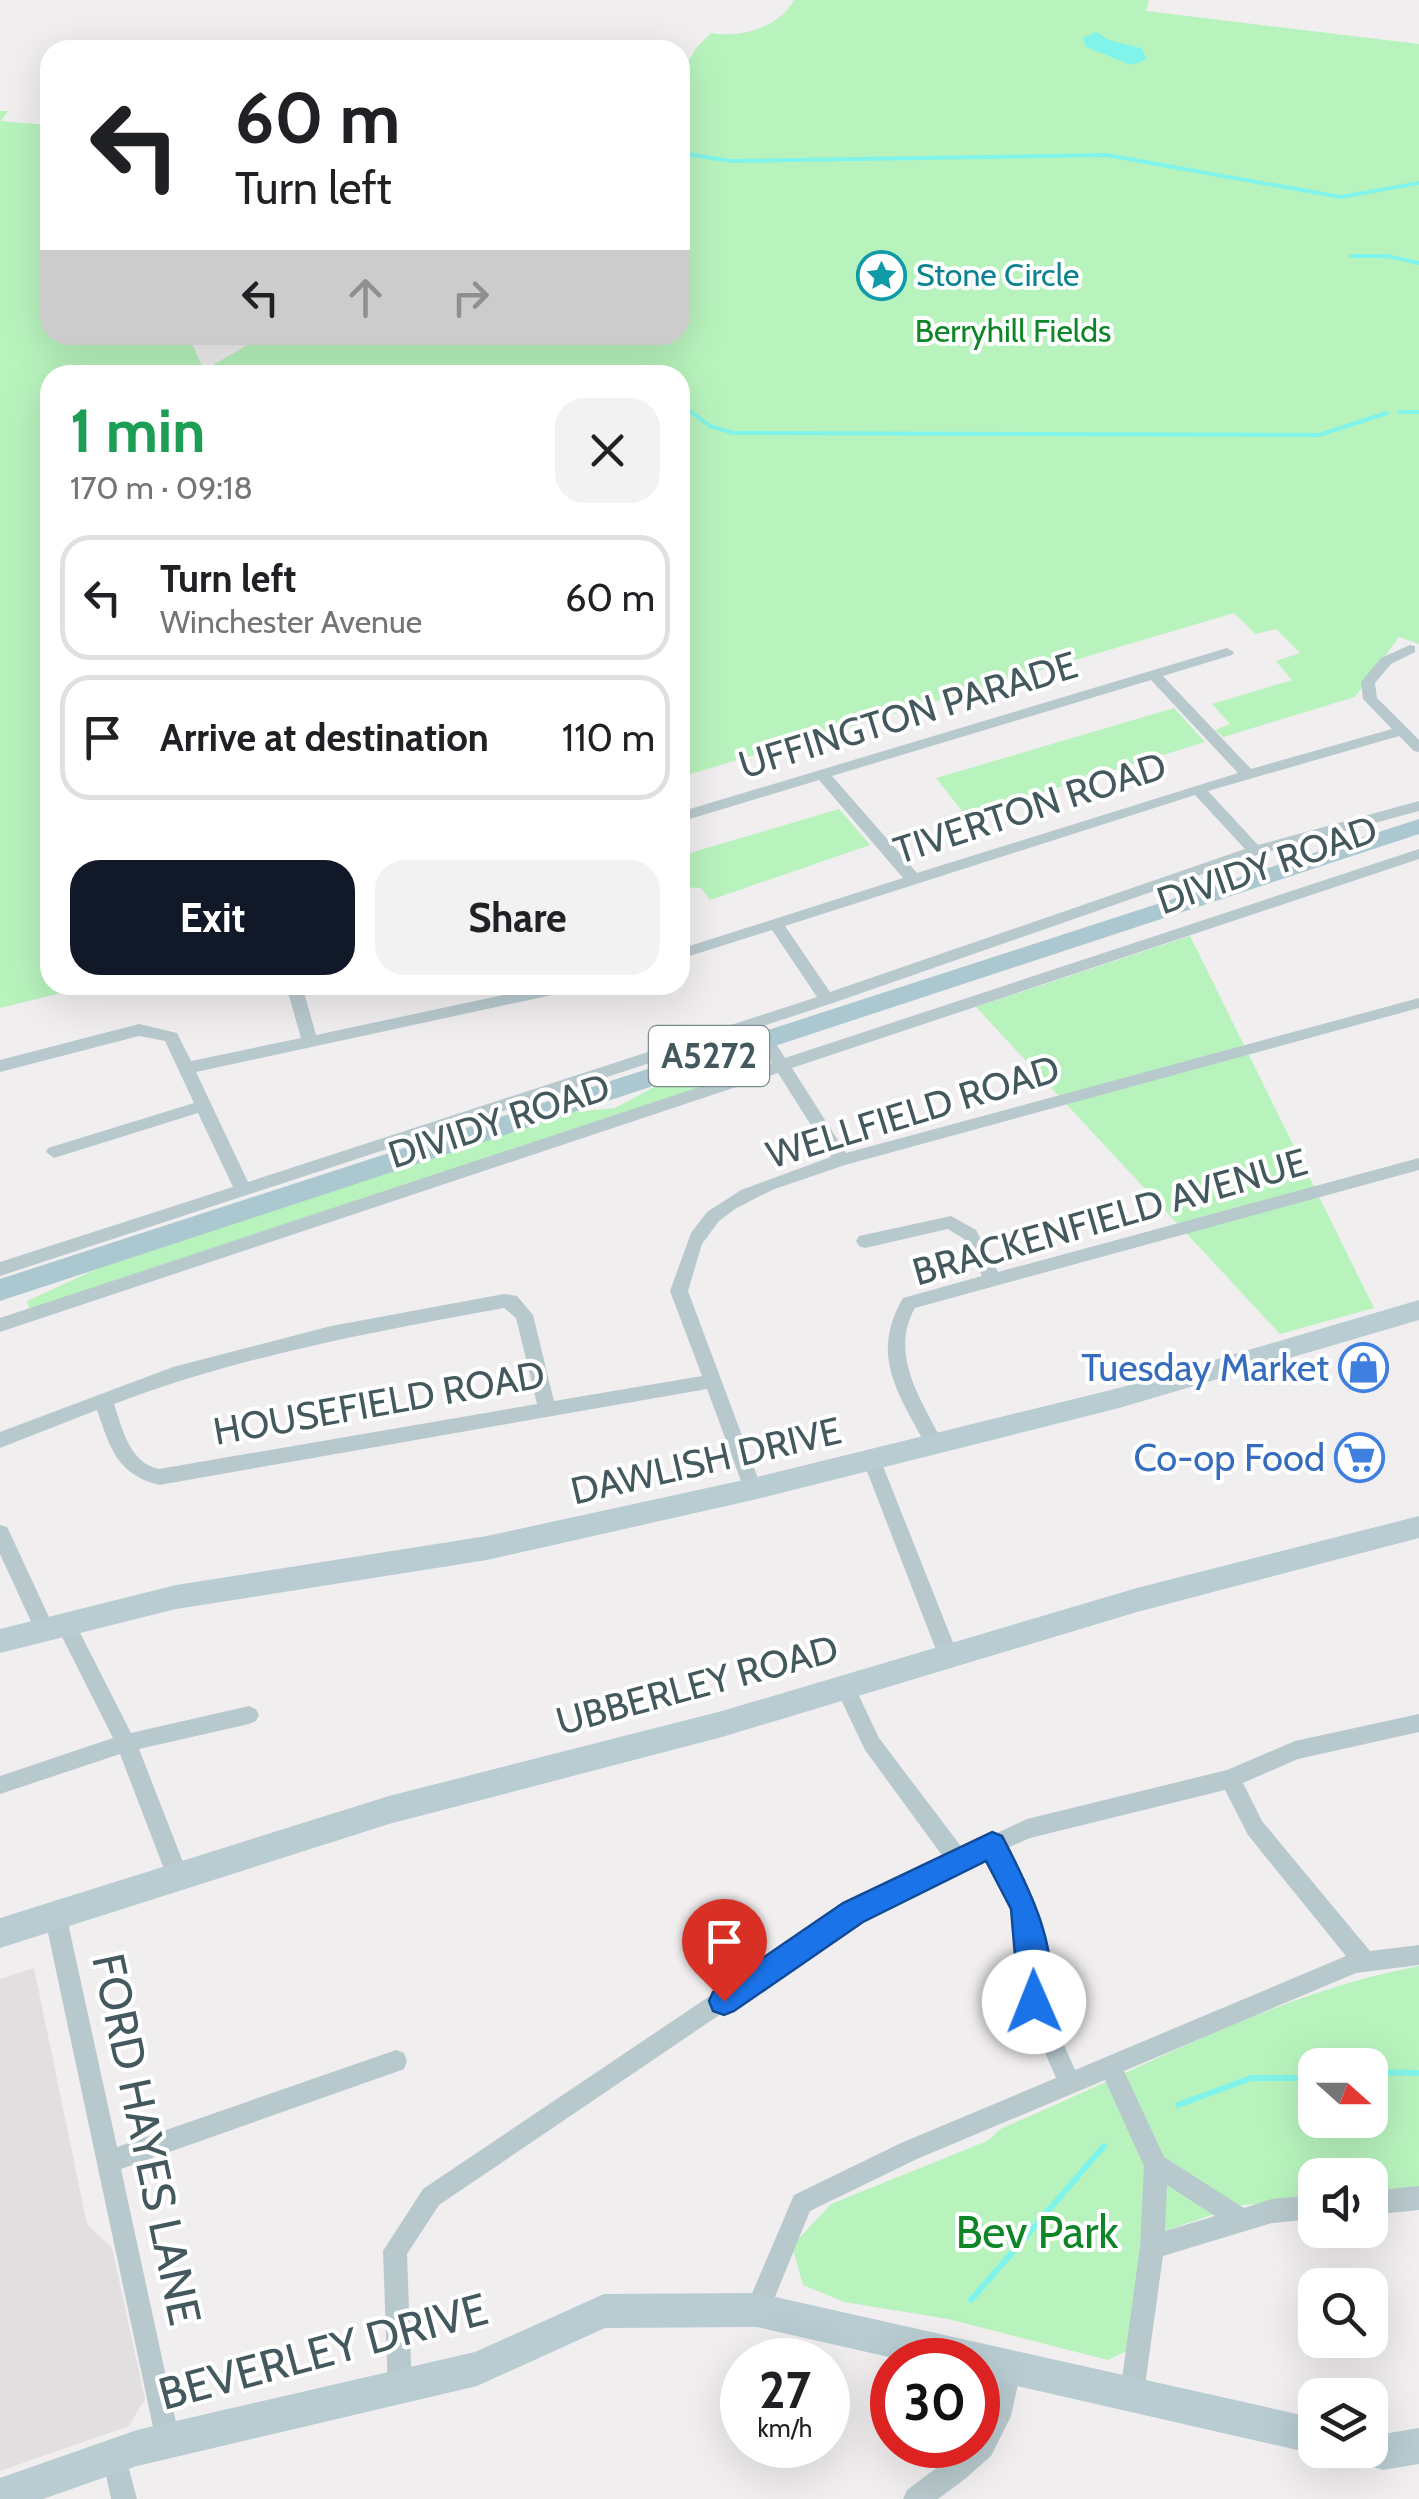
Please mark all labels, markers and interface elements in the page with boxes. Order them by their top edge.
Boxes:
text: 60 m [235,75,400,161]
icon: left [70,80,200,210]
text: Turn left [235,161,392,215]
place icon: Stone Circle [855,249,907,301]
place label: Stone Circle [916,255,1079,294]
icon: left [233,270,288,325]
icon: ahead [338,270,393,325]
icon: right [443,270,498,325]
park label: Berryhill Fields [915,311,1111,350]
text: 1 min [70,394,205,467]
button: close [555,398,660,503]
text: 170 m · 09:18 [70,468,253,507]
text: Turn left [160,555,296,602]
icon: left [75,570,130,625]
text: 60 m [565,574,655,621]
text: Winchester Avenue [160,602,422,641]
street label: UFFINGTON PARADE [733,641,1083,788]
icon: arrive [75,710,130,765]
text: Arrive at destination [160,714,489,761]
text: 110 m [562,714,655,761]
street label: TIVERTON ROAD [888,741,1172,874]
street label: DIVIDY ROAD [1151,805,1383,924]
button: Exit [70,860,355,975]
button: Share [375,860,660,975]
road number: A5272 [649,1026,769,1086]
street label: WELLFIELD ROAD [761,1045,1065,1178]
street label: DIVIDY ROAD [382,1063,615,1178]
street label: BRACKENFIELD AVENUE [907,1138,1313,1295]
shop icon: Tuesday Market [1338,1342,1390,1394]
place label: Tuesday Market [1081,1344,1329,1391]
street label: HOUSEFIELD ROAD [210,1350,548,1455]
street label: DAWLISH DRIVE [566,1407,846,1514]
supermarket icon: Co-op Food [1334,1432,1386,1484]
place label: Co-op Food [1133,1434,1325,1481]
street label: UBBERLEY ROAD [551,1624,843,1745]
pin [682,1899,767,2002]
icon: arrive [697,1914,752,1969]
street label: FORD HAYES LANE [81,1948,213,2330]
position arrow [982,1950,1086,2054]
north arrow [1298,2048,1388,2138]
map controls [1298,2048,1388,2468]
button: sound [1298,2158,1388,2248]
park label: Bev Park [955,2205,1119,2259]
button: search [1298,2268,1388,2358]
street label: BEVERLEY DRIVE [153,2281,493,2421]
speed limit sign: 30 [870,2338,1000,2468]
text: 27 [759,2360,811,2421]
button: layers [1298,2378,1388,2468]
text: km/h [758,2413,812,2443]

